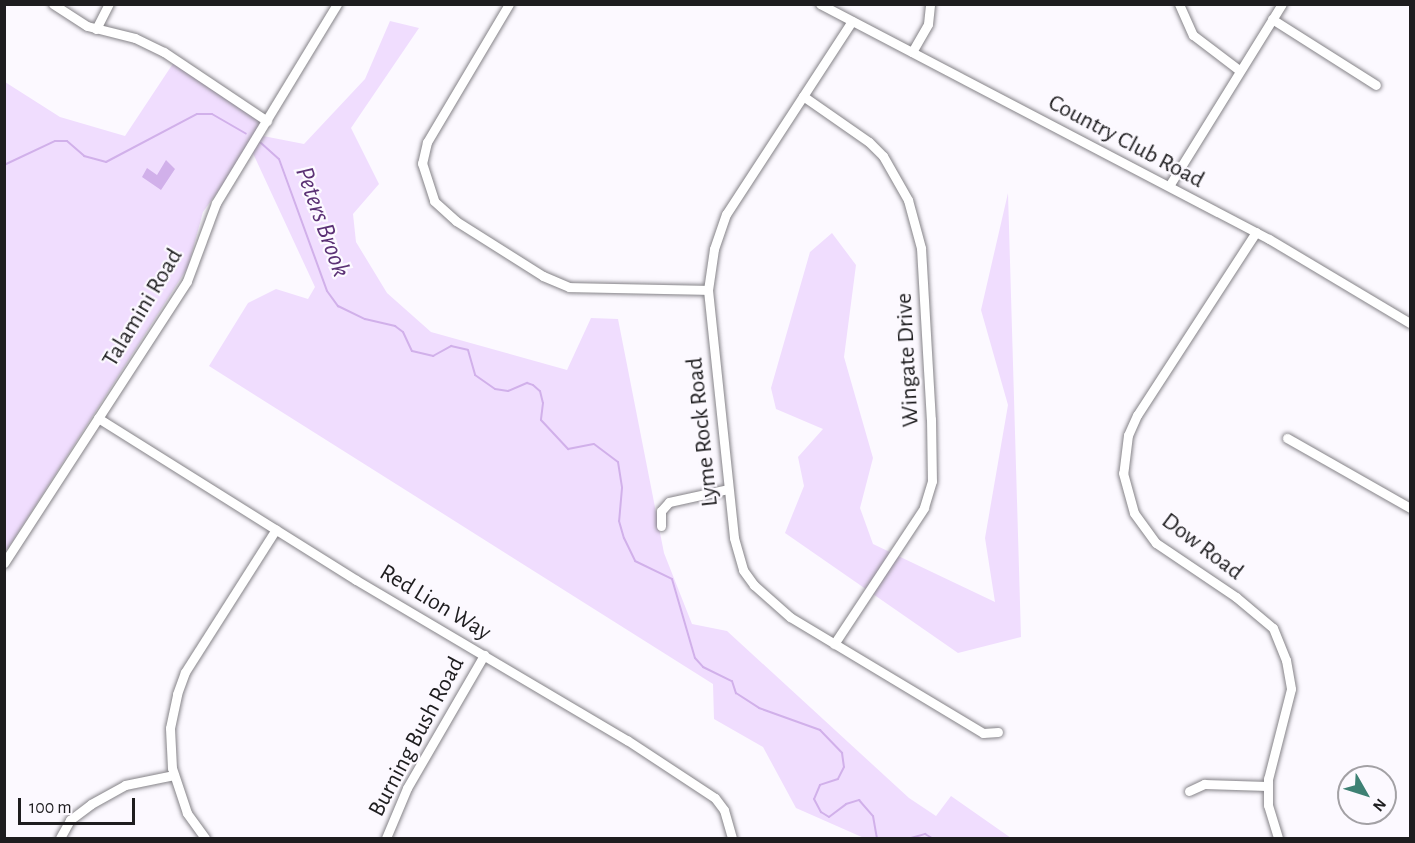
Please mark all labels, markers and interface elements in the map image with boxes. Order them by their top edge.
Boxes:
street label: Country Club Road [1043,89,1209,195]
water label: Peters Brook [288,163,356,281]
street label: Talamini Road [96,244,190,372]
street label: Wingate Drive [890,292,926,428]
street label: Lyme Rock Road [681,356,725,508]
street label: Dow Road [1155,507,1249,587]
street label: Red Lion Way [374,559,496,647]
street label: Burning Bush Road [363,652,471,822]
north arrow [1337,765,1397,825]
scale bar [21,786,138,824]
text: N [1370,796,1389,814]
text: 100 m [29,799,72,817]

